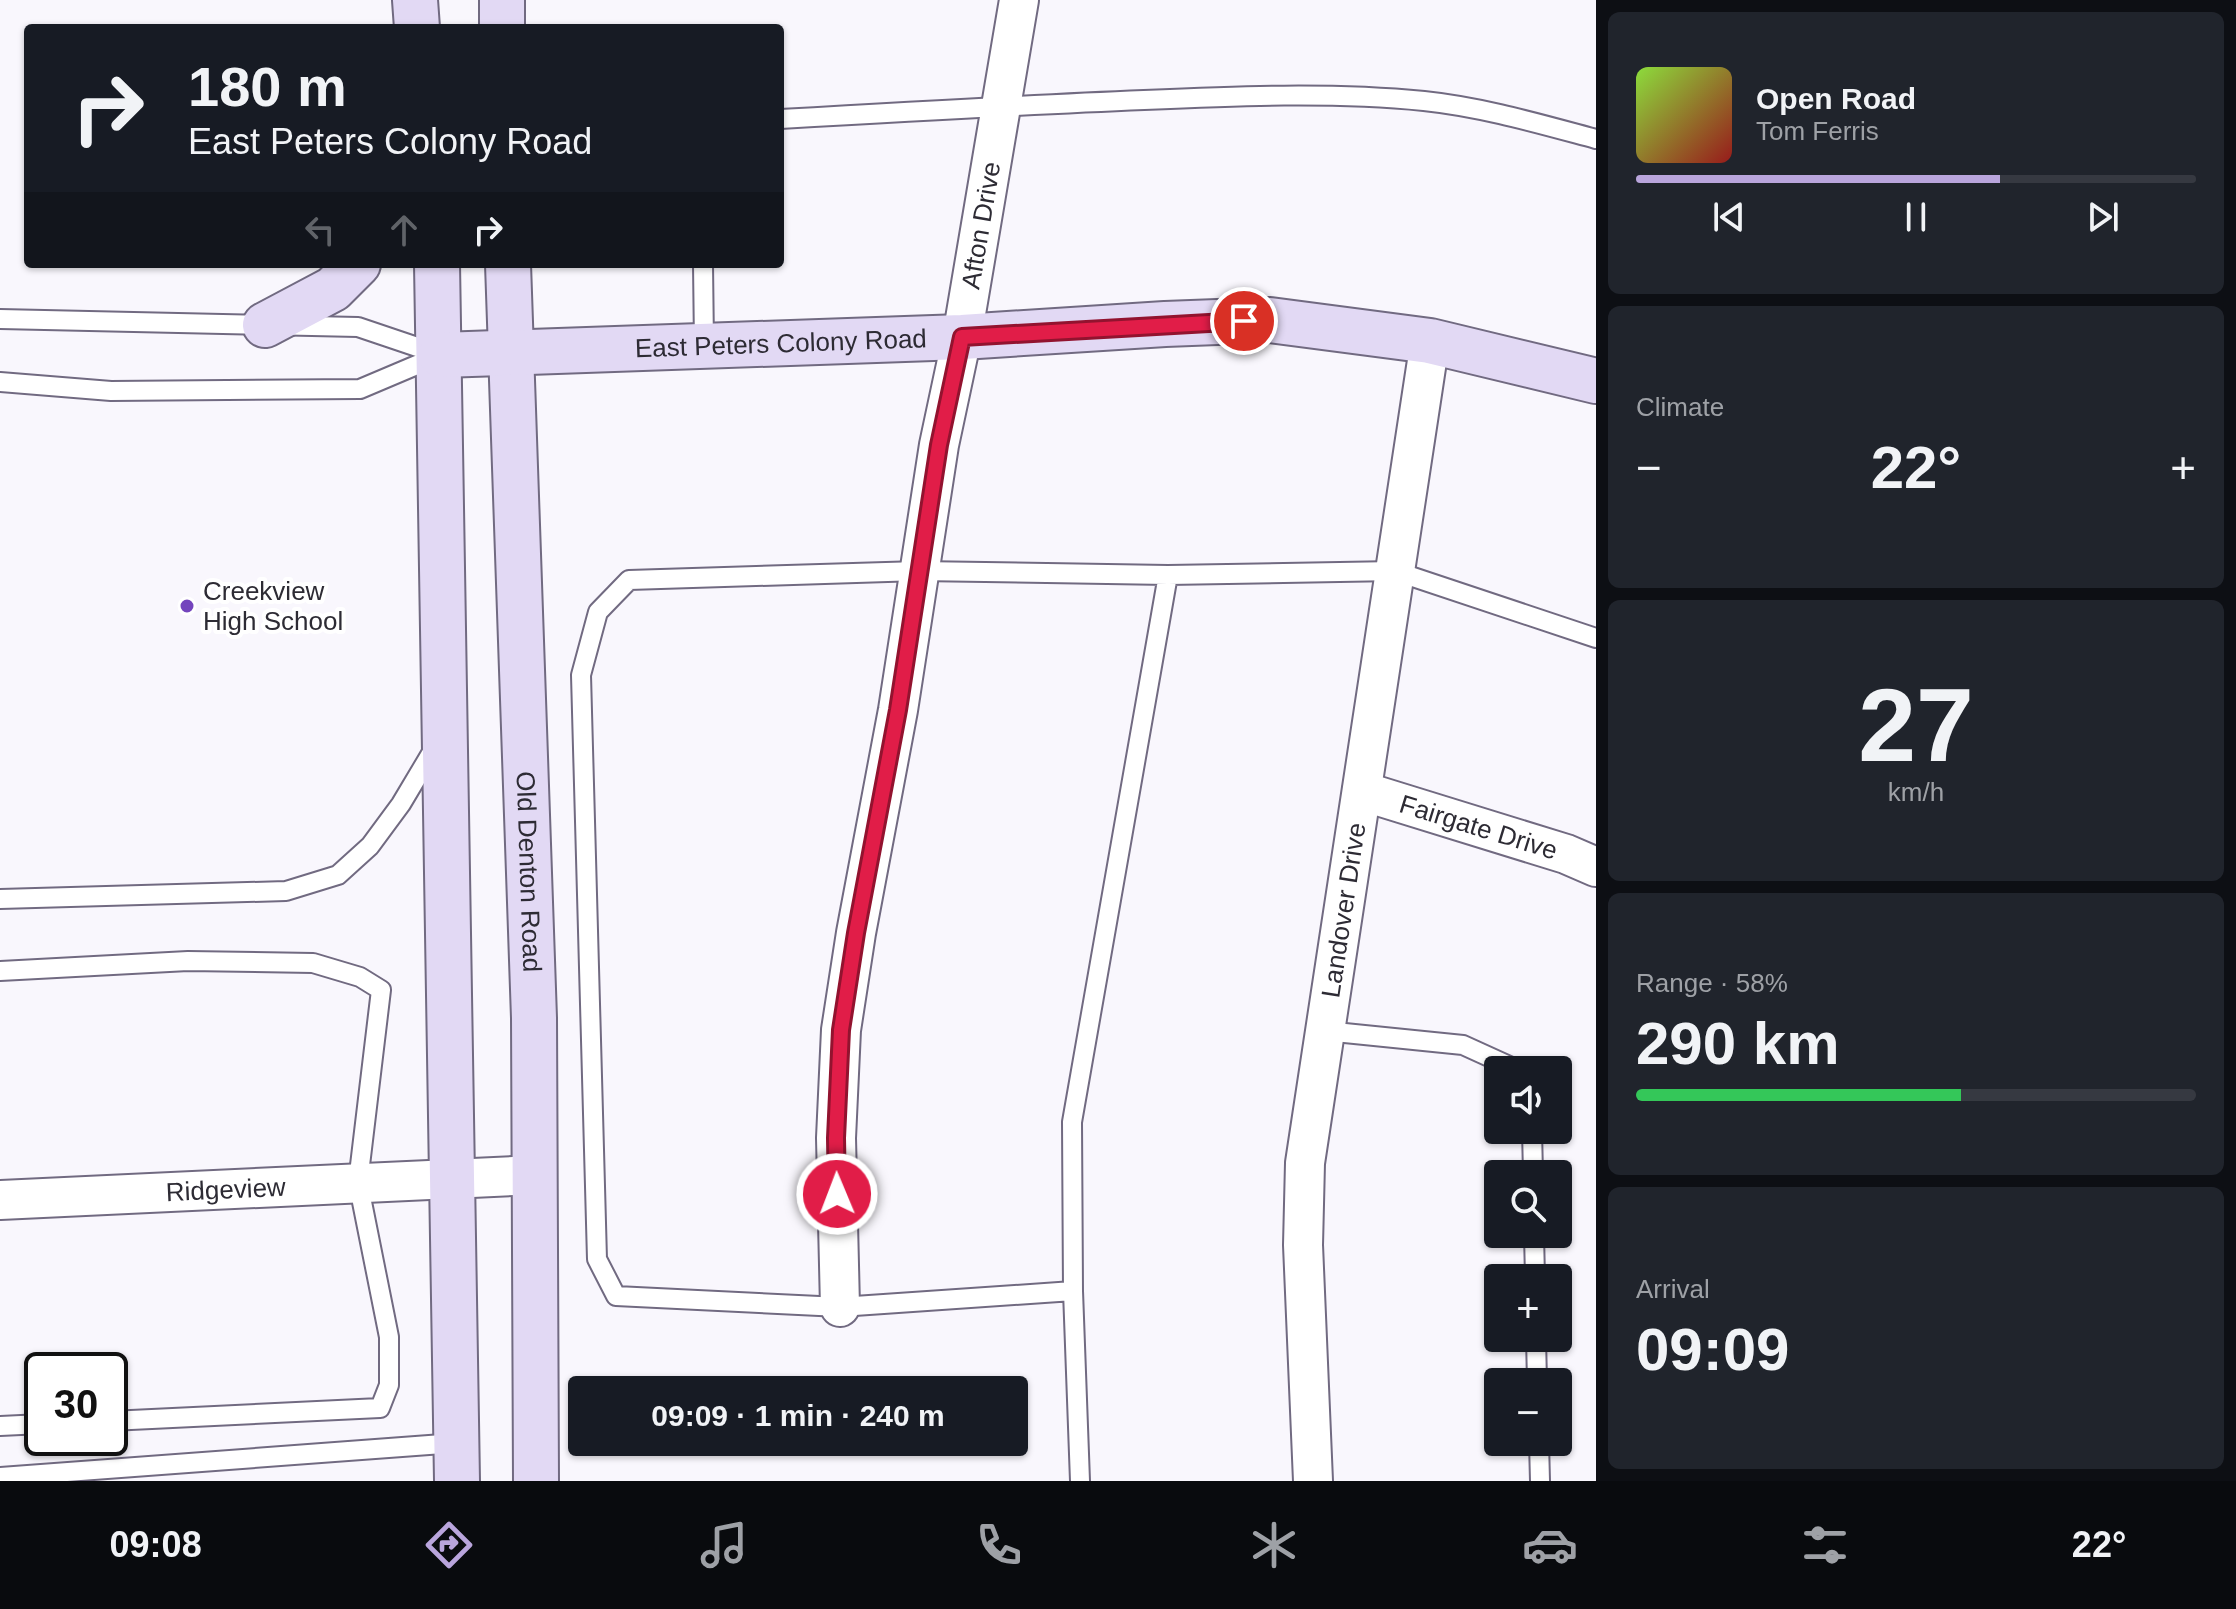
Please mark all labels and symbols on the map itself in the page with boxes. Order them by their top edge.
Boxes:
street label: Afton Drive [955,159,1006,291]
pin [1210,287,1278,355]
street label: East Peters Colony Road [634,323,927,363]
place label: Creekview High School [203,576,343,636]
marker: Creekview High School [178,597,196,615]
street label: Old Denton Road [510,771,547,973]
street label: Fairgate Drive [1396,789,1561,865]
street label: Landover Drive [1315,821,1372,1000]
position arrow [795,1152,879,1236]
street label: Ridgeview [165,1172,287,1207]
speed limit sign: 30 [24,1352,128,1456]

